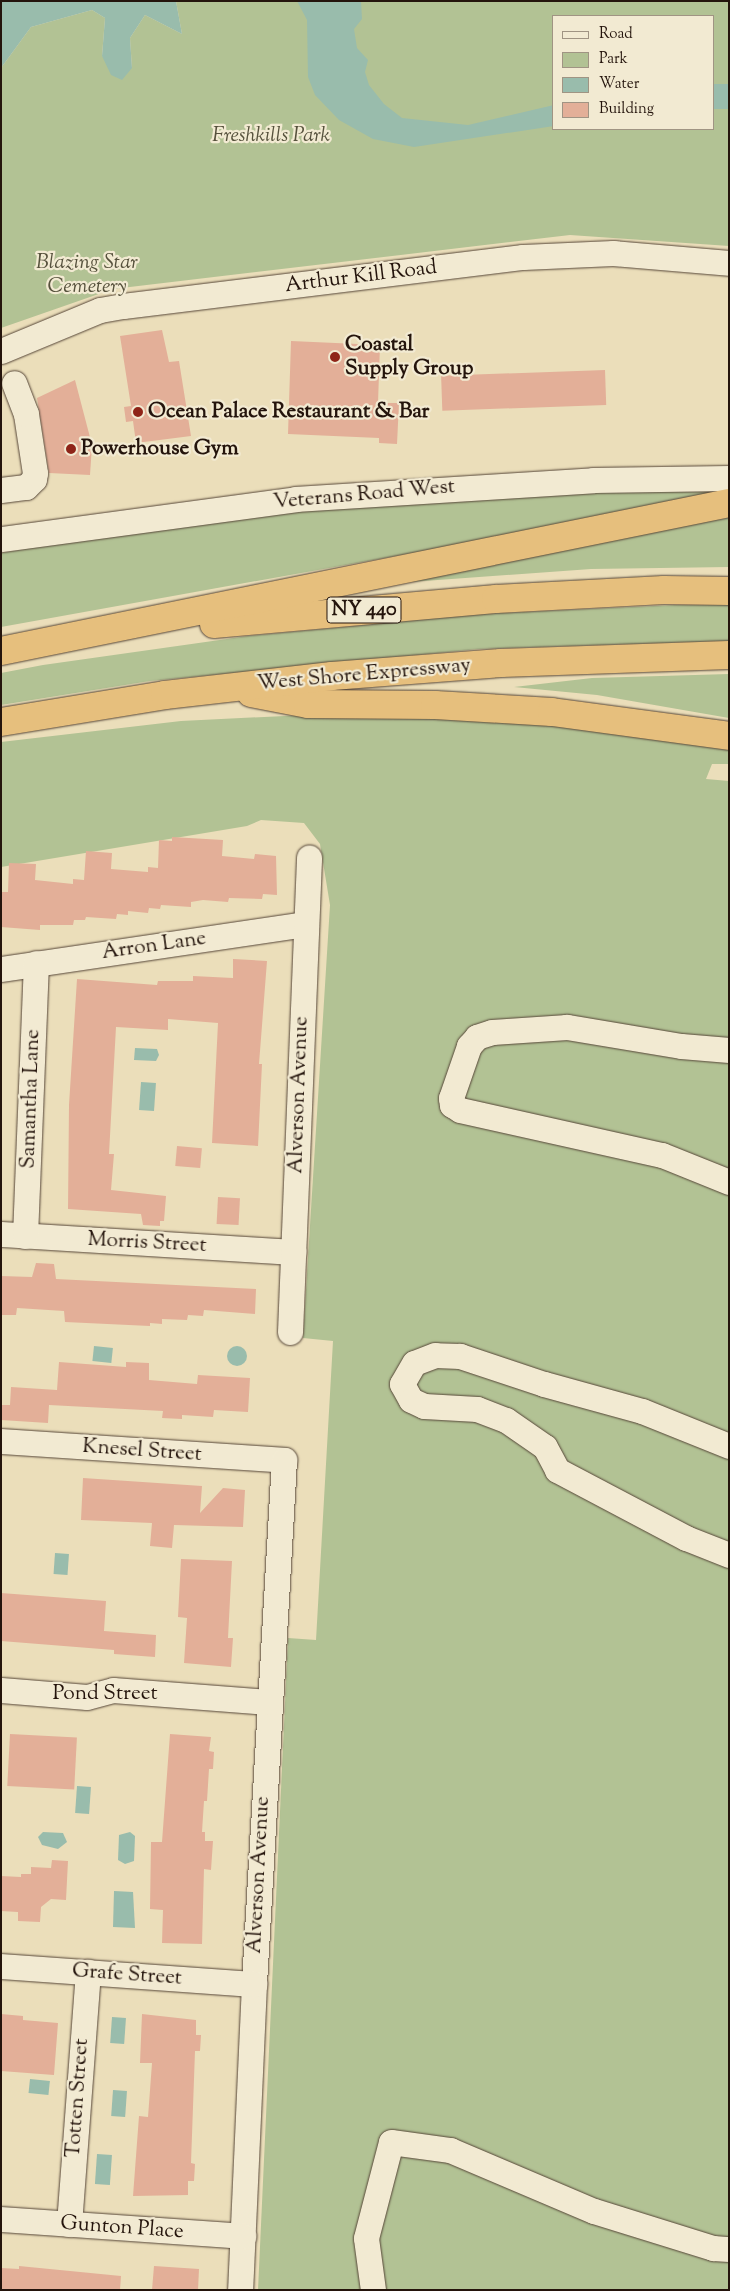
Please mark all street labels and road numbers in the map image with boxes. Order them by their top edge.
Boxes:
street label: Arthur Kill Road [284,255,438,299]
street label: Veterans Road West [272,474,456,516]
road number: NY 440 [325,592,403,628]
street label: West Shore Expressway [256,653,472,697]
street label: Arron Lane [100,926,208,966]
street label: Alverson Avenue [284,1016,314,1174]
street label: Samantha Lane [16,1029,46,1169]
street label: Morris Street [87,1227,207,1259]
street label: Knesel Street [81,1434,203,1468]
street label: Pond Street [52,1681,158,1707]
street label: Alverson Avenue [242,1796,276,1954]
street label: Grafe Street [71,1959,183,1991]
street label: Totten Street [61,2037,95,2159]
street label: Gunton Place [60,2211,184,2245]

